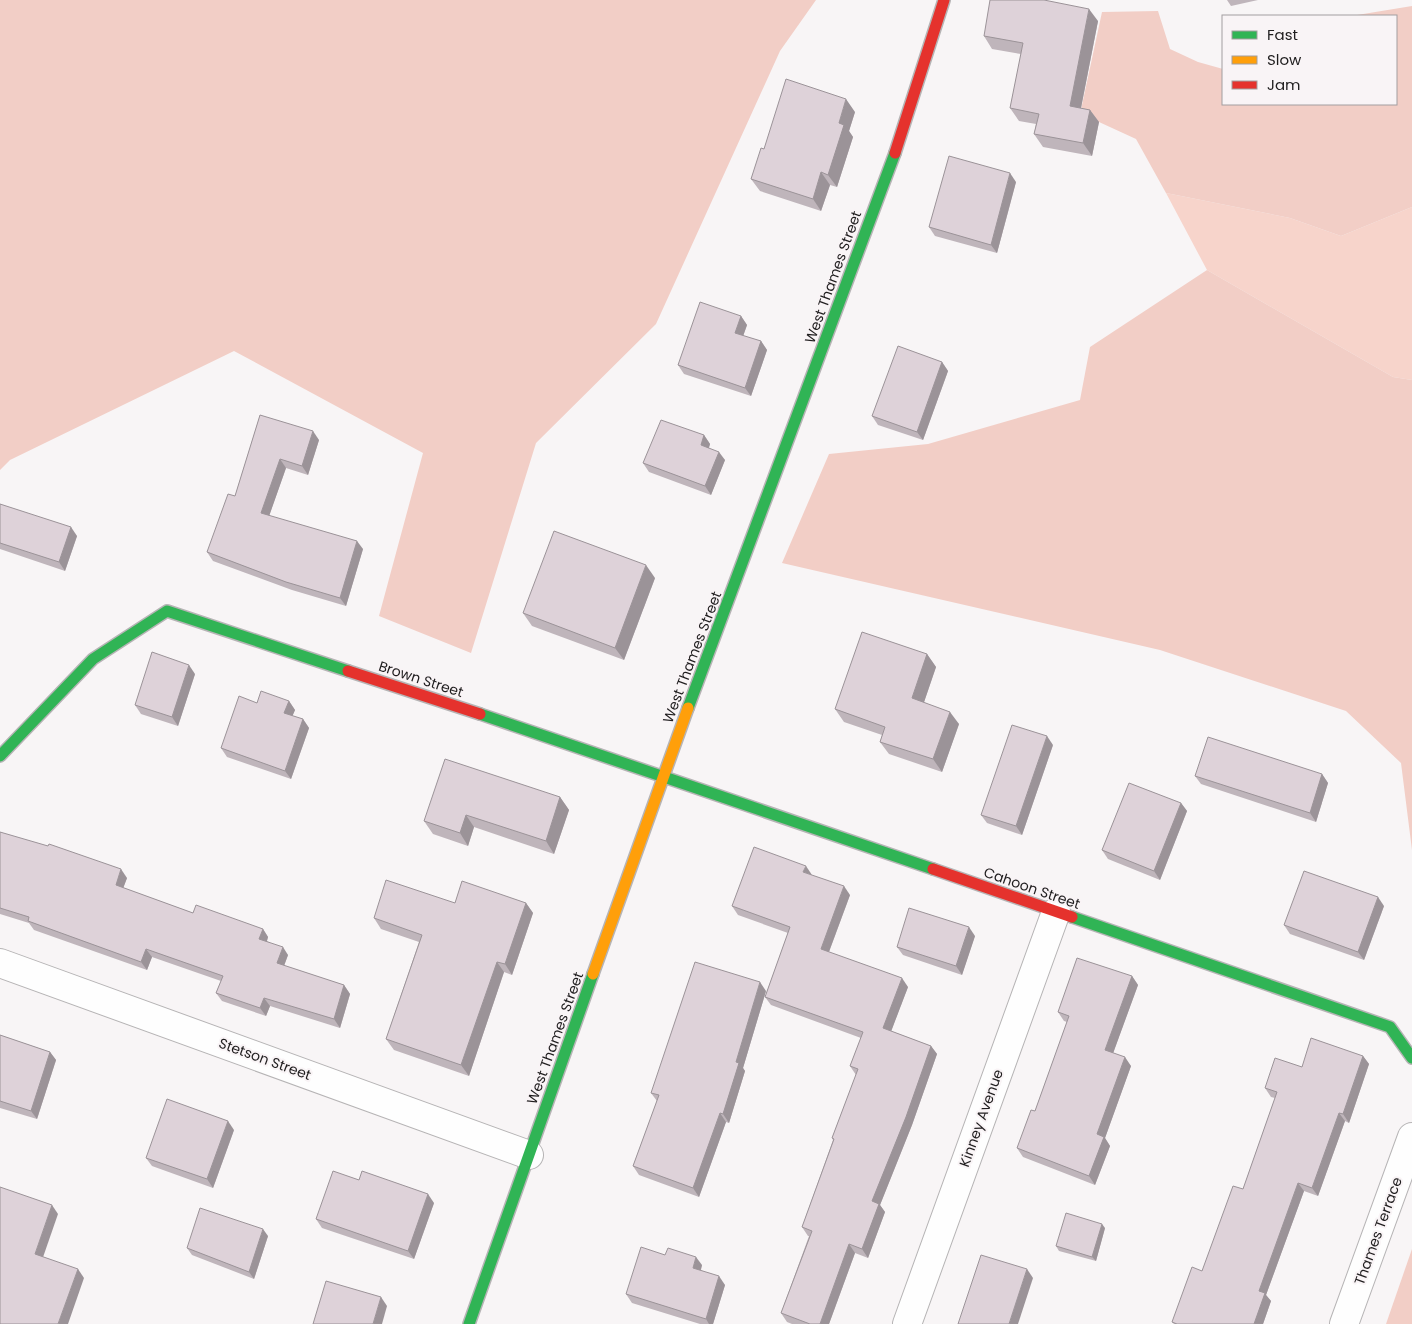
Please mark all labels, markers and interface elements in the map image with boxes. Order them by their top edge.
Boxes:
legend [1222,15,1397,105]
text: Fast [1267,24,1298,45]
text: Slow [1267,49,1302,70]
text: Jam [1267,74,1301,95]
street label: West Thames Street [800,208,866,346]
street label: West Thames Street [658,588,726,726]
street label: Brown Street [376,656,466,702]
street label: Cahoon Street [981,862,1083,914]
street label: West Thames Street [522,969,588,1107]
street label: Stetson Street [216,1033,314,1085]
street label: Kinney Avenue [954,1066,1008,1170]
street label: Thames Terrace [1349,1174,1407,1288]

